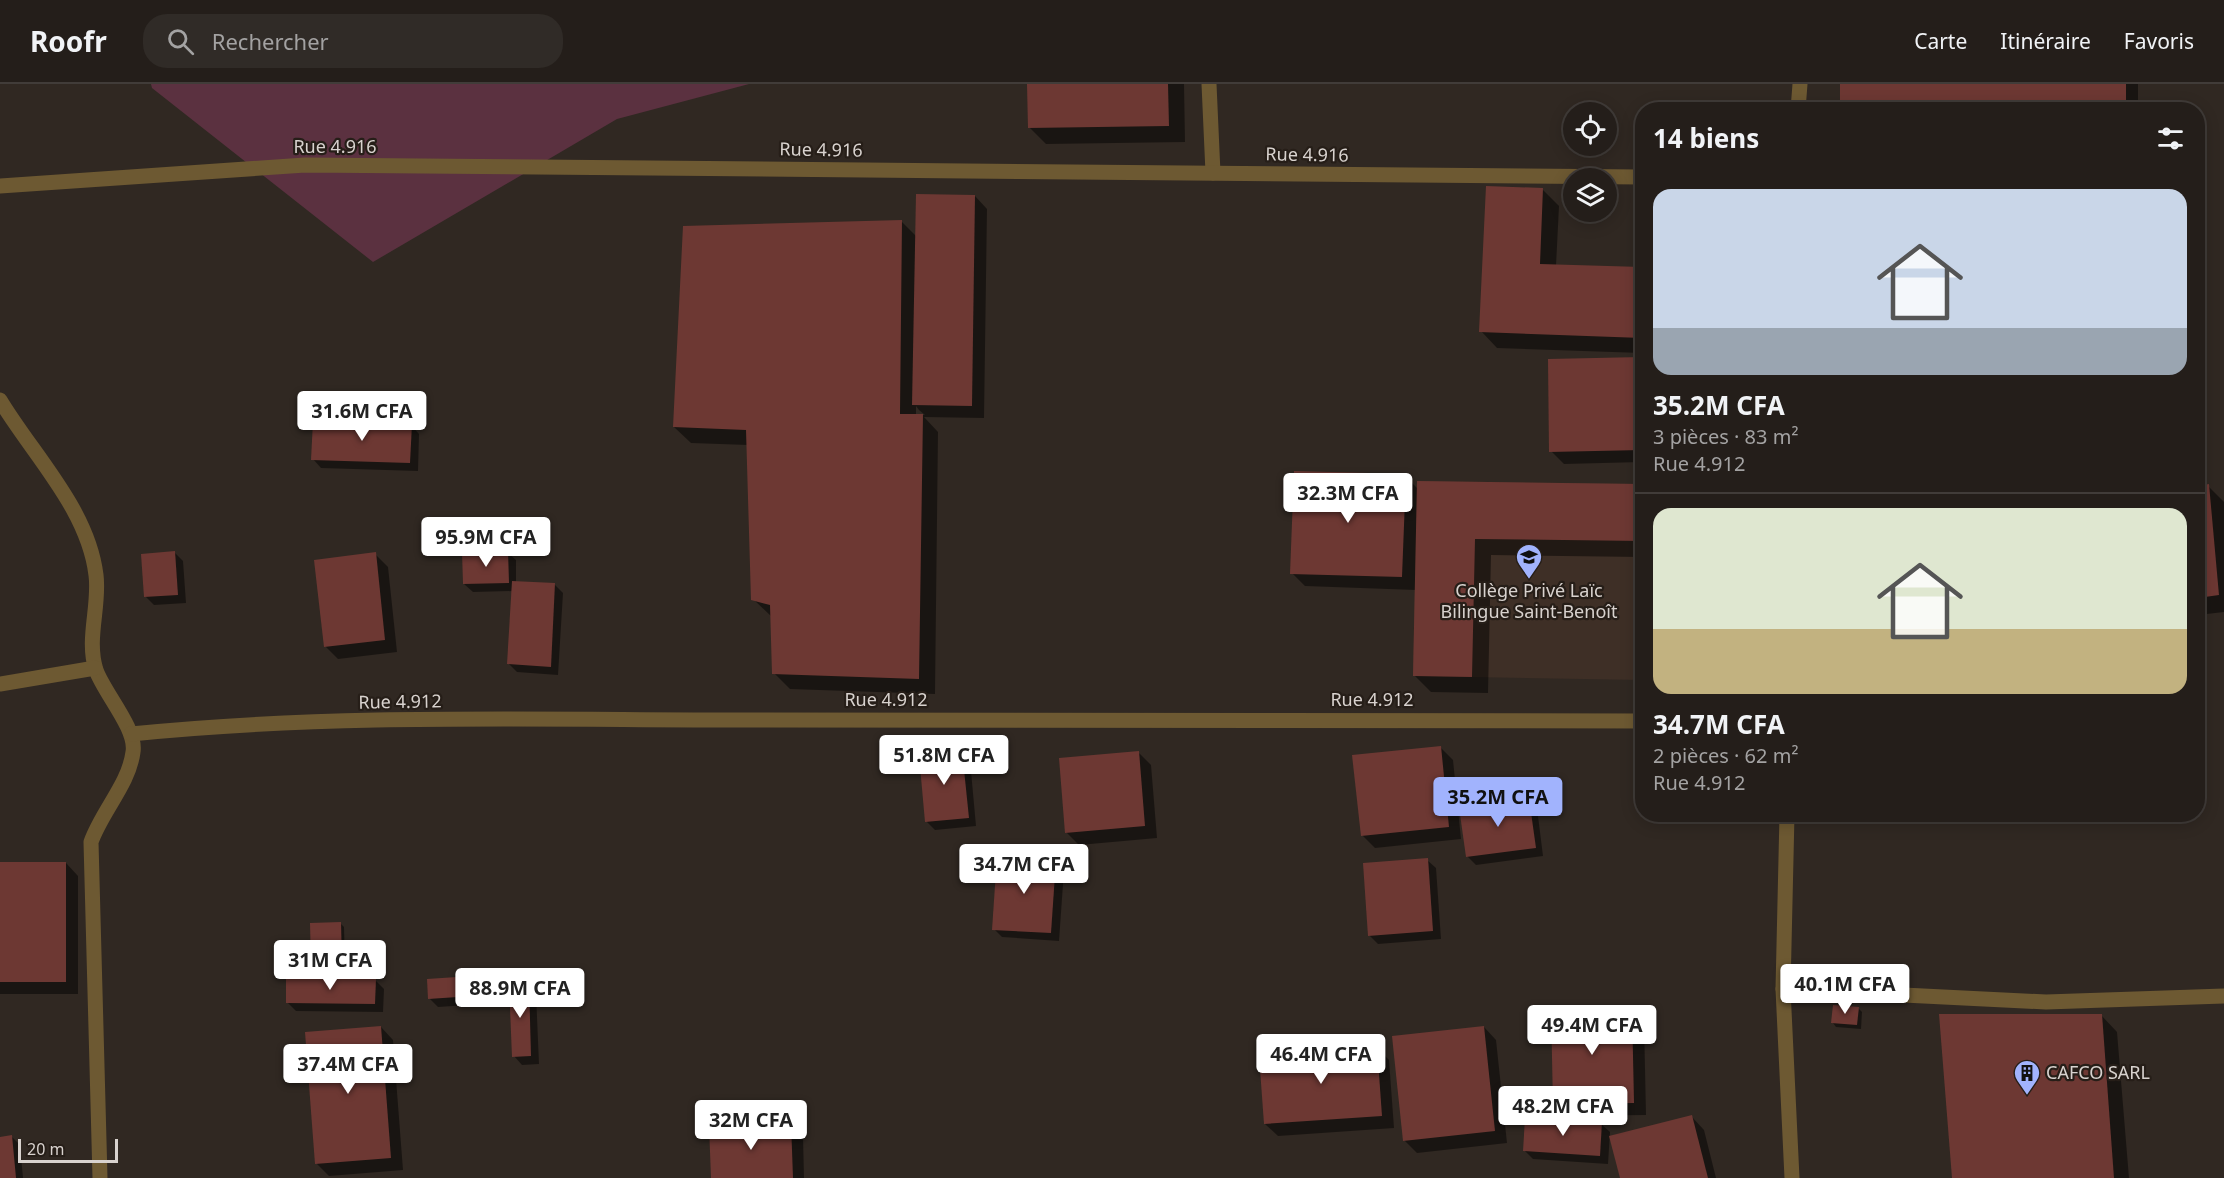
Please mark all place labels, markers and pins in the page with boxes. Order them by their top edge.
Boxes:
pin: 31.6M CFA [293,391,431,442]
pin: 32.3M CFA [1279,473,1417,524]
pin: 95.9M CFA [417,517,555,568]
school or university icon: Collège Privé Laïc Bilingue Saint-Benoît [1514,542,1544,580]
place label: Collège Privé Laïc Bilingue Saint-Benoît [1441,578,1618,623]
pin: 51.8M CFA [875,735,1013,786]
pin: 35.2M CFA [1429,777,1567,828]
pin: 34.7M CFA [955,844,1093,895]
pin: 31M CFA [275,940,385,991]
pin: 40.1M CFA [1776,964,1914,1015]
pin: 88.9M CFA [451,968,589,1019]
pin: 49.4M CFA [1523,1005,1661,1056]
pin: 46.4M CFA [1252,1034,1390,1085]
pin: 37.4M CFA [279,1044,417,1095]
building icon: CAFCO SARL [2012,1058,2042,1096]
place label: CAFCO SARL [2046,1060,2150,1084]
pin: 48.2M CFA [1494,1086,1632,1137]
pin: 32M CFA [696,1100,806,1151]

